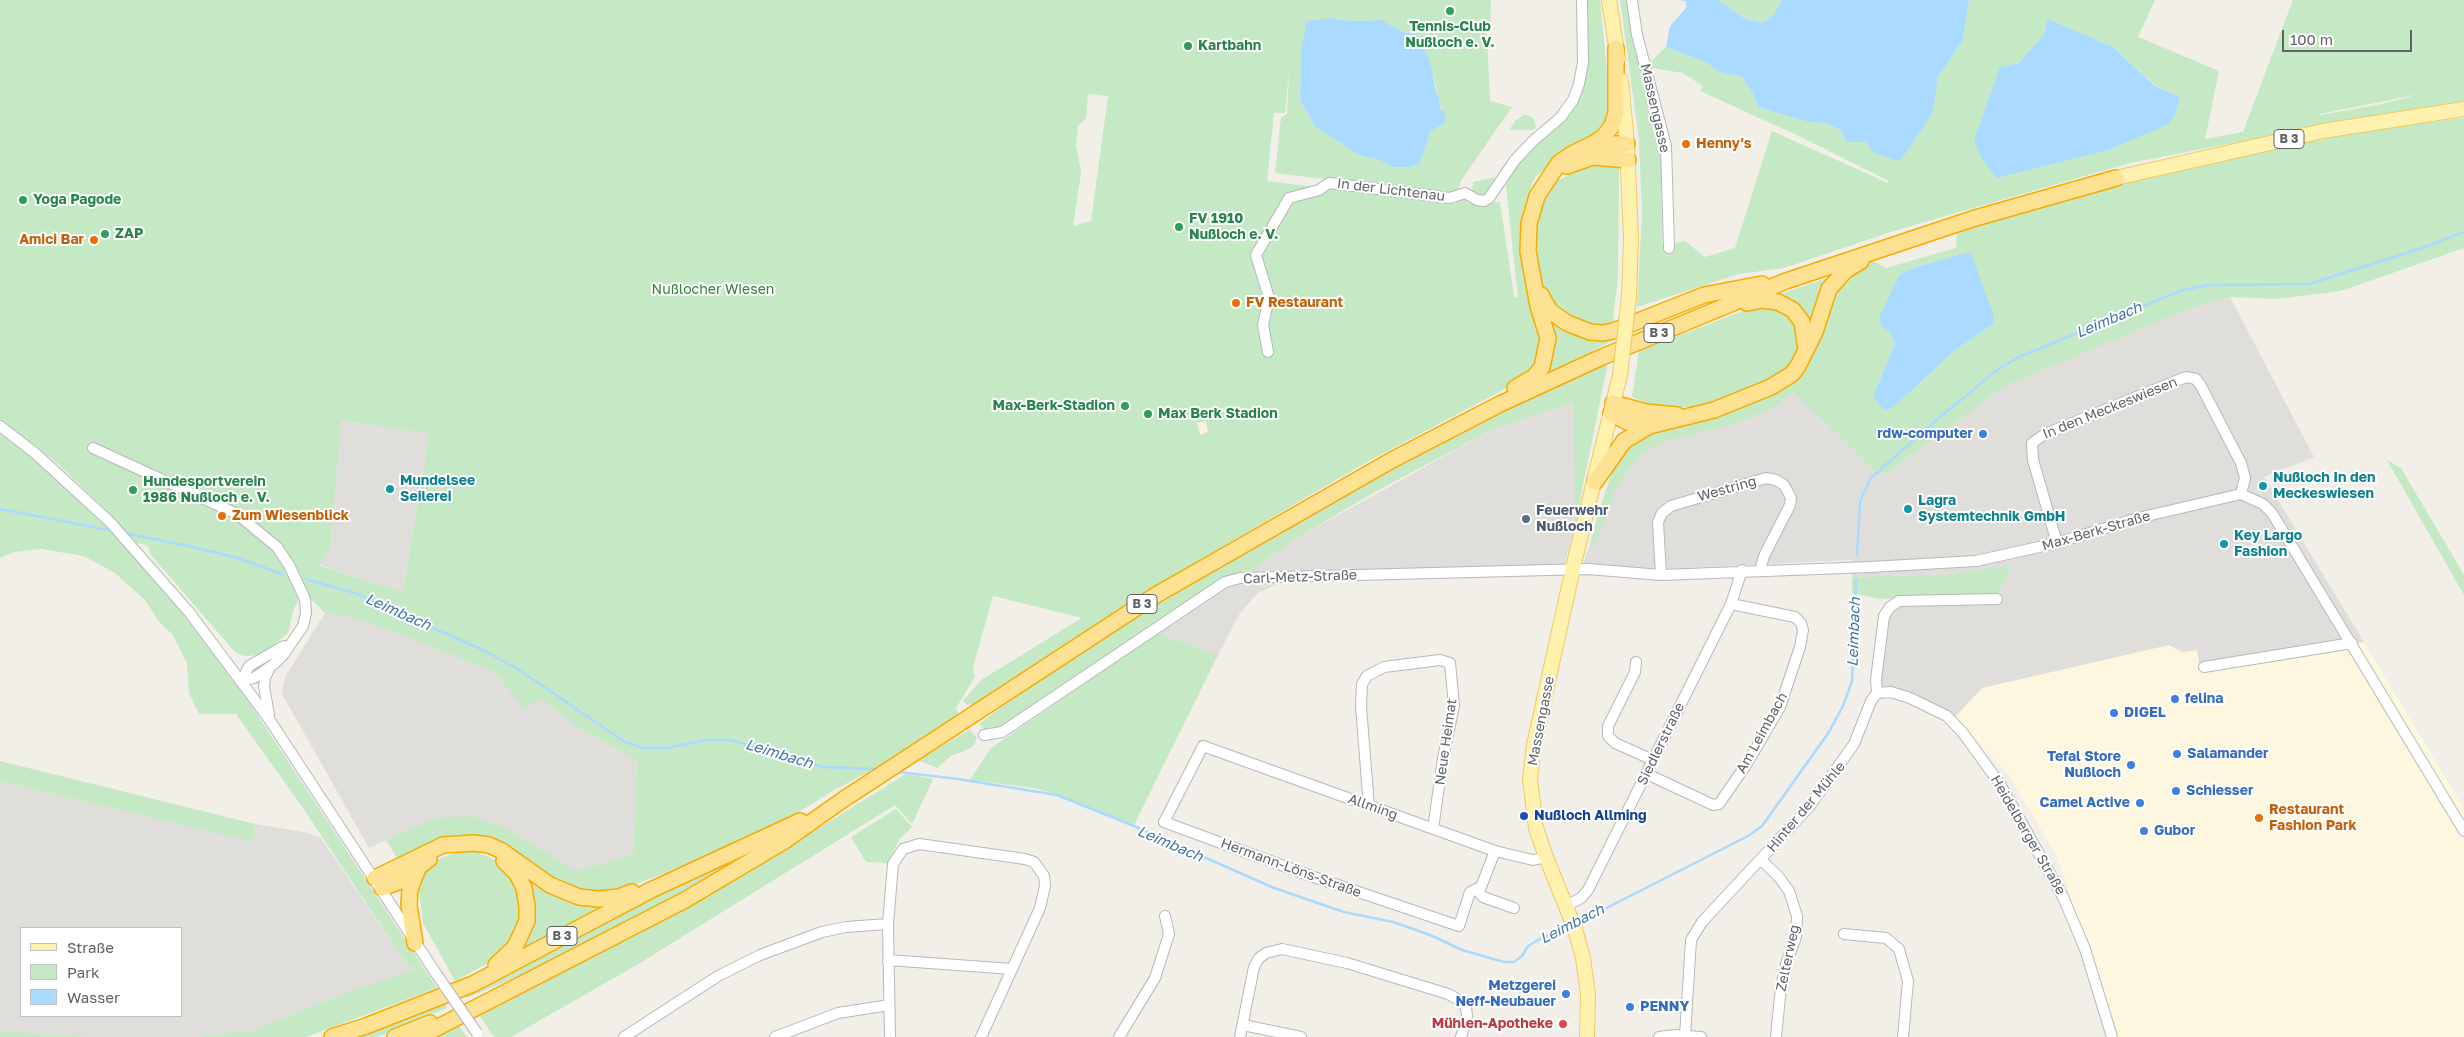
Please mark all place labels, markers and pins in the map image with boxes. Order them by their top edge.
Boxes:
marker: Tennis-Club Nußloch e. V. [1444,5,1456,17]
place label: Tennis-Club Nußloch e. V. [1405,19,1495,52]
place label: Kartbahn [1198,38,1261,54]
marker: Kartbahn [1182,40,1194,52]
place label: Henny's [1696,136,1752,152]
marker: Henny's [1680,138,1692,150]
place label: Yoga Pagode [33,192,121,208]
marker: Yoga Pagode [17,194,29,206]
place label: FV 1910 Nußloch e. V. [1189,211,1278,243]
marker: FV 1910 Nußloch e. V. [1173,221,1185,233]
place label: ZAP [115,226,143,242]
marker: ZAP [99,228,111,240]
place label: Amici Bar [19,232,84,248]
marker: Amici Bar [88,234,100,246]
place label: FV Restaurant [1246,295,1343,311]
marker: FV Restaurant [1230,297,1242,309]
place label: Max-Berk-Stadion [993,398,1115,414]
marker: Max-Berk-Stadion [1119,400,1131,412]
place label: Max Berk Stadion [1158,406,1278,422]
marker: Max Berk Stadion [1142,408,1154,420]
place label: rdw-computer [1877,426,1973,442]
marker: rdw-computer [1977,428,1989,440]
place label: Nußloch In den Meckeswiesen [2273,470,2375,502]
place label: Mundelsee Seilerei [400,473,475,506]
place label: Hundesportverein 1986 Nußloch e. V. [143,474,270,507]
marker: Nußloch In den Meckeswiesen [2257,480,2269,492]
marker: Mundelsee Seilerei [384,483,396,495]
marker: Hundesportverein 1986 Nußloch e. V. [127,484,139,496]
place label: Lagra Systemtechnik GmbH [1918,493,2065,526]
place label: Feuerwehr Nußloch [1536,503,1609,536]
marker: Lagra Systemtechnik GmbH [1902,503,1914,515]
place label: Zum Wiesenblick [232,508,349,524]
marker: Zum Wiesenblick [216,510,228,522]
marker: Feuerwehr Nußloch [1520,513,1532,525]
place label: Key Largo Fashion [2234,528,2302,560]
marker: Key Largo Fashion [2218,538,2230,550]
place label: felina [2185,691,2223,707]
marker: felina [2169,693,2181,705]
place label: DIGEL [2124,705,2166,721]
marker: DIGEL [2108,707,2120,719]
place label: Salamander [2187,746,2268,762]
marker: Salamander [2171,748,2183,760]
place label: Tefal Store Nußloch [2047,749,2121,782]
marker: Tefal Store Nußloch [2125,759,2137,771]
place label: Schiesser [2186,783,2253,799]
marker: Schiesser [2170,785,2182,797]
place label: Camel Active [2040,795,2130,811]
marker: Camel Active [2134,797,2146,809]
place label: Restaurant Fashion Park [2269,802,2357,834]
place label: Nußloch Allming [1534,808,1647,824]
marker: Nußloch Allming [1518,810,1530,822]
marker: Restaurant Fashion Park [2253,812,2265,824]
place label: Gubor [2154,823,2195,839]
marker: Gubor [2138,825,2150,837]
place label: Metzgerei Neff-Neubauer [1455,978,1556,1010]
marker: Metzgerei Neff-Neubauer [1560,988,1572,1000]
place label: PENNY [1640,999,1689,1015]
marker: PENNY [1624,1001,1636,1013]
place label: Mühlen-Apotheke [1432,1016,1553,1032]
marker: Mühlen-Apotheke [1557,1018,1569,1030]

